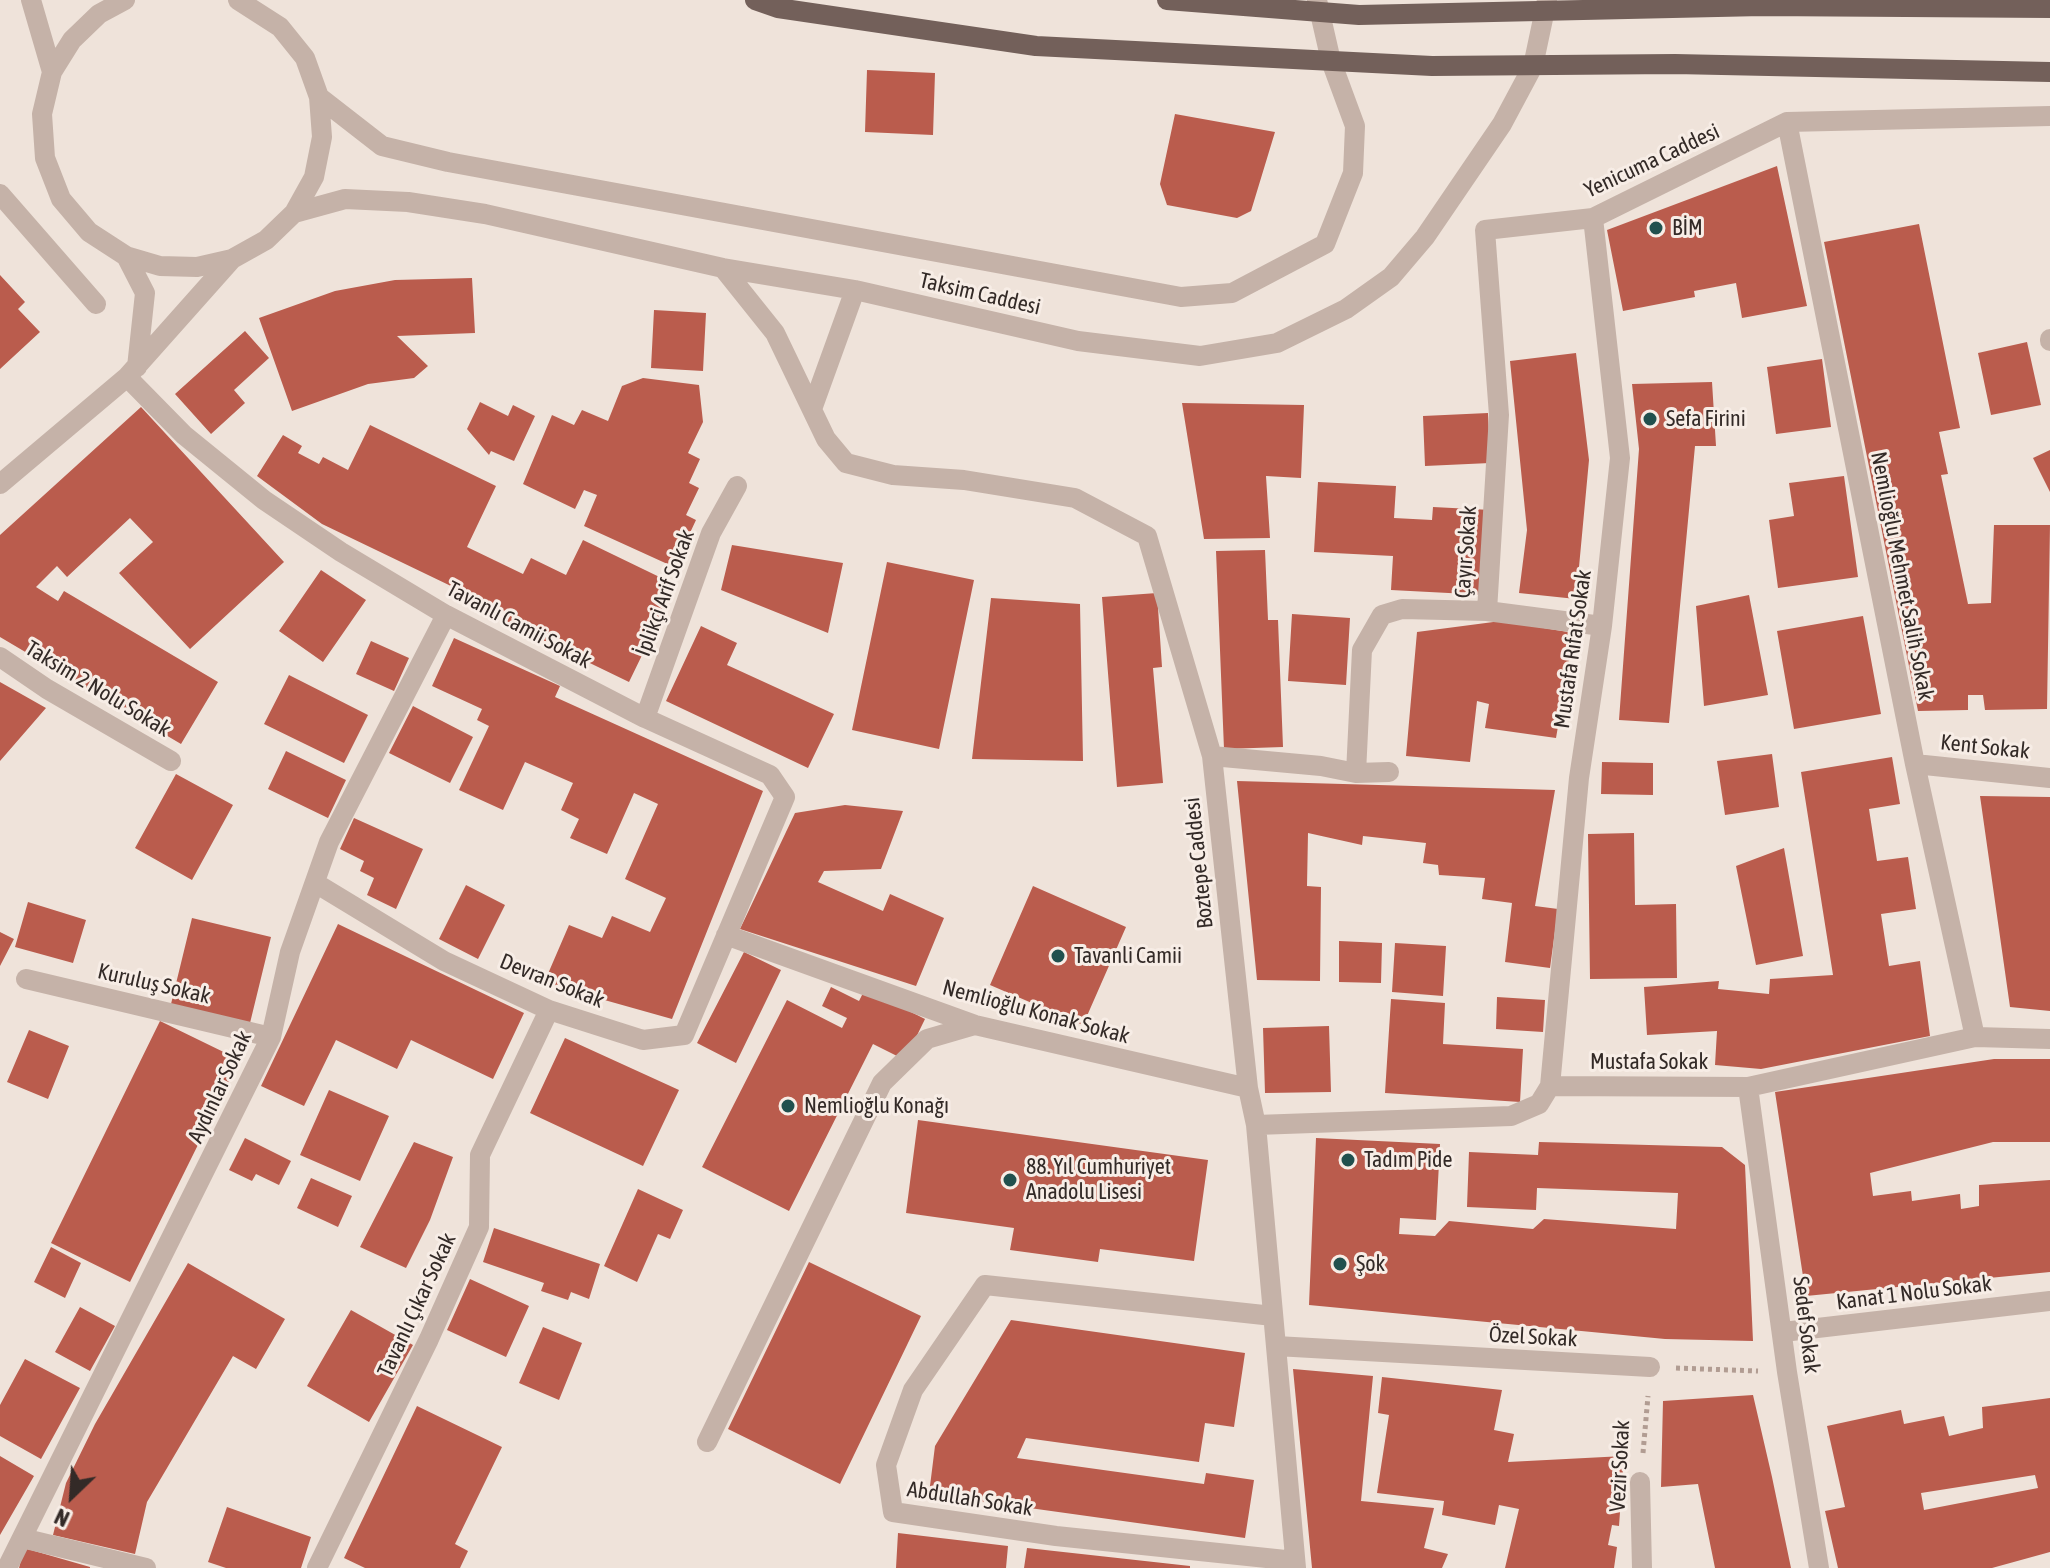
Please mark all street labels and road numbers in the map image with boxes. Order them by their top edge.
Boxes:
street label: Yenicuma Caddesi [1580,118,1724,204]
street label: Taksim Caddesi [917,267,1043,321]
street label: Nemlioğlu Mehmet Salih Sokak [1865,449,1939,703]
street label: Çayır Sokak [1450,505,1482,599]
street label: İplikçi Arif Sokak [630,526,700,660]
street label: Mustafa Rıfat Sokak [1549,568,1597,730]
street label: Tavanlı Camii Sokak [442,576,596,674]
street label: Taksim 2 Nolu Sokak [20,635,176,743]
street label: Kent Sokak [1939,729,2031,765]
street label: Boztepe Caddesi [1179,796,1219,930]
street label: Devran Sokak [496,948,608,1014]
street label: Kuruluş Sokak [95,958,213,1010]
street label: Nemlioğlu Konak Sokak [940,974,1132,1050]
street label: Aydınlar Sokak [183,1027,257,1147]
street label: Mustafa Sokak [1590,1049,1708,1075]
street label: Tavanlı Çıkar Sokak [372,1229,462,1381]
street label: Kanat 1 Nolu Sokak [1835,1270,1993,1316]
street label: Sedef Sokak [1787,1275,1825,1375]
street label: Özel Sokak [1488,1322,1578,1352]
street label: Vezir Sokak [1604,1419,1636,1513]
street label: Abdullah Sokak [905,1476,1035,1522]

